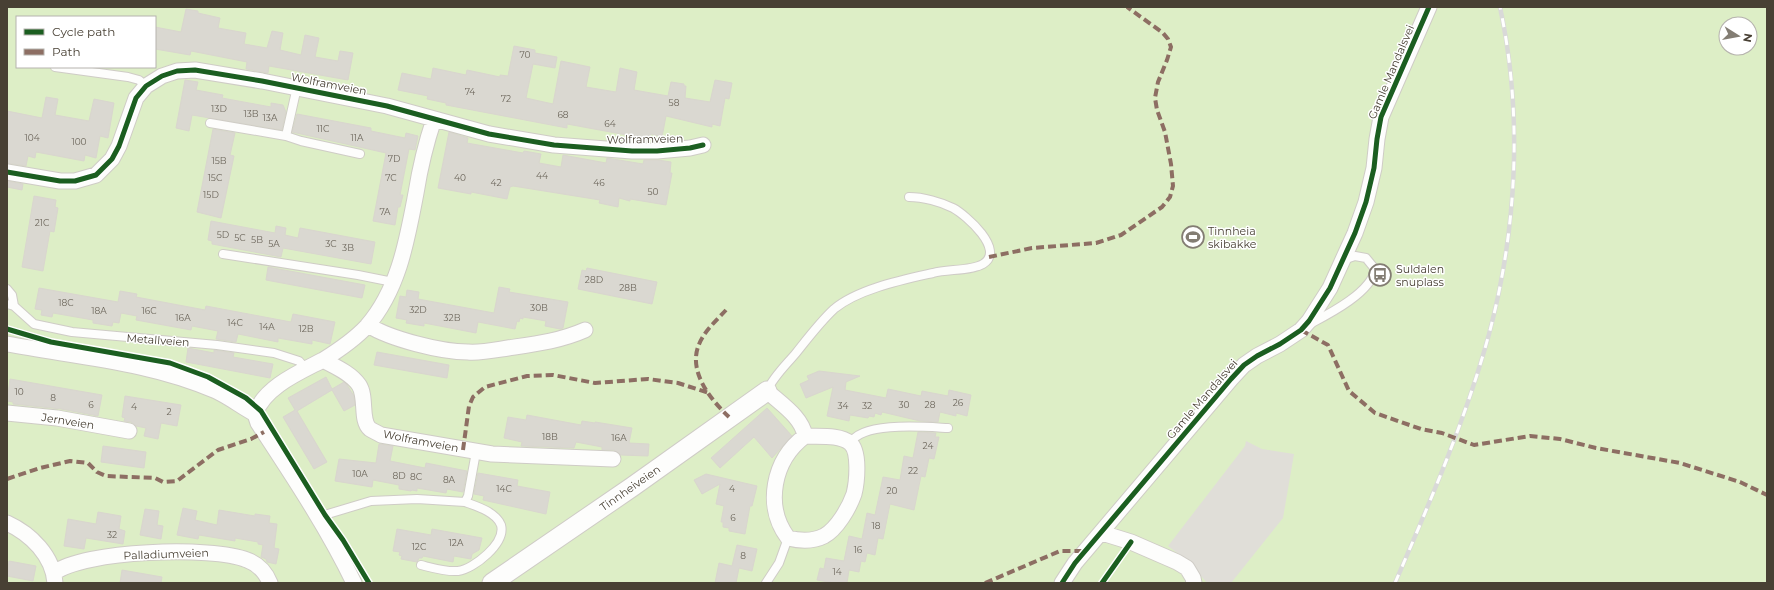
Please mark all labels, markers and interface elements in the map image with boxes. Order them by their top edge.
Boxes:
legend [16,16,156,68]
north arrow [1718,16,1758,56]
street label: Gamle Mandalsvei [1365,23,1417,121]
text: Cycle path [52,24,115,39]
text: N [1740,32,1756,44]
text: Path [52,44,81,59]
house number: 70 [519,49,531,60]
street label: Wolframveien [290,70,368,98]
house number: 74 [465,86,475,97]
house number: 72 [501,93,511,104]
house number: 58 [669,97,680,108]
house number: 13D [211,103,227,114]
house number: 13B [243,108,259,119]
house number: 68 [557,109,569,120]
house number: 13A [263,112,278,123]
house number: 64 [604,118,616,129]
house number: 11C [317,123,330,134]
street label: Wolframveien [607,131,683,147]
house number: 104 [24,132,40,143]
house number: 11A [351,132,364,143]
house number: 100 [71,136,87,147]
house number: 7D [388,153,400,164]
house number: 15B [211,155,227,166]
house number: 44 [536,170,548,181]
house number: 15C [208,172,223,183]
house number: 7C [385,172,397,183]
house number: 40 [454,172,466,183]
house number: 42 [490,177,502,188]
house number: 46 [593,177,605,188]
house number: 50 [647,186,659,197]
house number: 15D [203,189,219,200]
house number: 7A [379,206,391,217]
house number: 21C [35,217,50,228]
sports icon: Tinnheia skibakke [1180,224,1206,250]
place label: Tinnheia skibakke [1208,224,1257,251]
house number: 5D [217,229,229,240]
house number: 5C [234,232,246,243]
house number: 5B [251,234,263,245]
house number: 5A [268,238,280,249]
house number: 3C [325,238,337,249]
house number: 3B [342,242,354,253]
bus stop icon: Suldalen snuplass [1367,262,1393,288]
place label: Suldalen snuplass [1396,262,1444,289]
house number: 28D [585,274,603,285]
house number: 28B [619,282,637,293]
house number: 18C [58,297,74,308]
house number: 30B [530,302,548,313]
house number: 32D [409,304,427,315]
house number: 18A [91,305,107,316]
house number: 16C [141,305,157,316]
house number: 16A [175,312,191,323]
house number: 32B [444,312,461,323]
house number: 14C [227,317,243,328]
house number: 14A [259,321,275,332]
house number: 12B [298,323,314,334]
street label: Metallveien [126,331,190,349]
street label: Gamle Mandalsvei [1164,356,1240,442]
house number: 10 [14,386,24,397]
house number: 8 [50,392,56,403]
house number: 26 [953,397,964,408]
house number: 6 [88,399,94,410]
house number: 30 [898,399,910,410]
house number: 28 [925,399,936,410]
house number: 34 [837,400,849,411]
house number: 32 [862,400,872,411]
house number: 4 [131,401,137,412]
house number: 2 [166,406,172,417]
street label: Jernveien [40,410,95,432]
street label: Wolframveien [382,427,460,455]
house number: 18B [542,431,558,442]
house number: 16A [611,432,627,443]
house number: 24 [923,440,933,451]
street label: Tinnheiveien [597,462,663,514]
house number: 22 [908,465,918,476]
house number: 10A [352,468,368,479]
house number: 8D [392,470,406,481]
house number: 8C [410,471,423,482]
house number: 8A [443,474,456,485]
house number: 14C [496,483,512,494]
house number: 4 [729,483,735,494]
house number: 20 [886,485,898,496]
house number: 6 [730,512,736,523]
house number: 18 [872,520,881,531]
house number: 32 [107,529,117,540]
house number: 12A [449,537,464,548]
house number: 12C [412,541,427,552]
house number: 16 [854,544,863,555]
street label: Palladiumveien [123,546,209,562]
house number: 8 [740,550,746,561]
house number: 14 [832,566,842,577]

